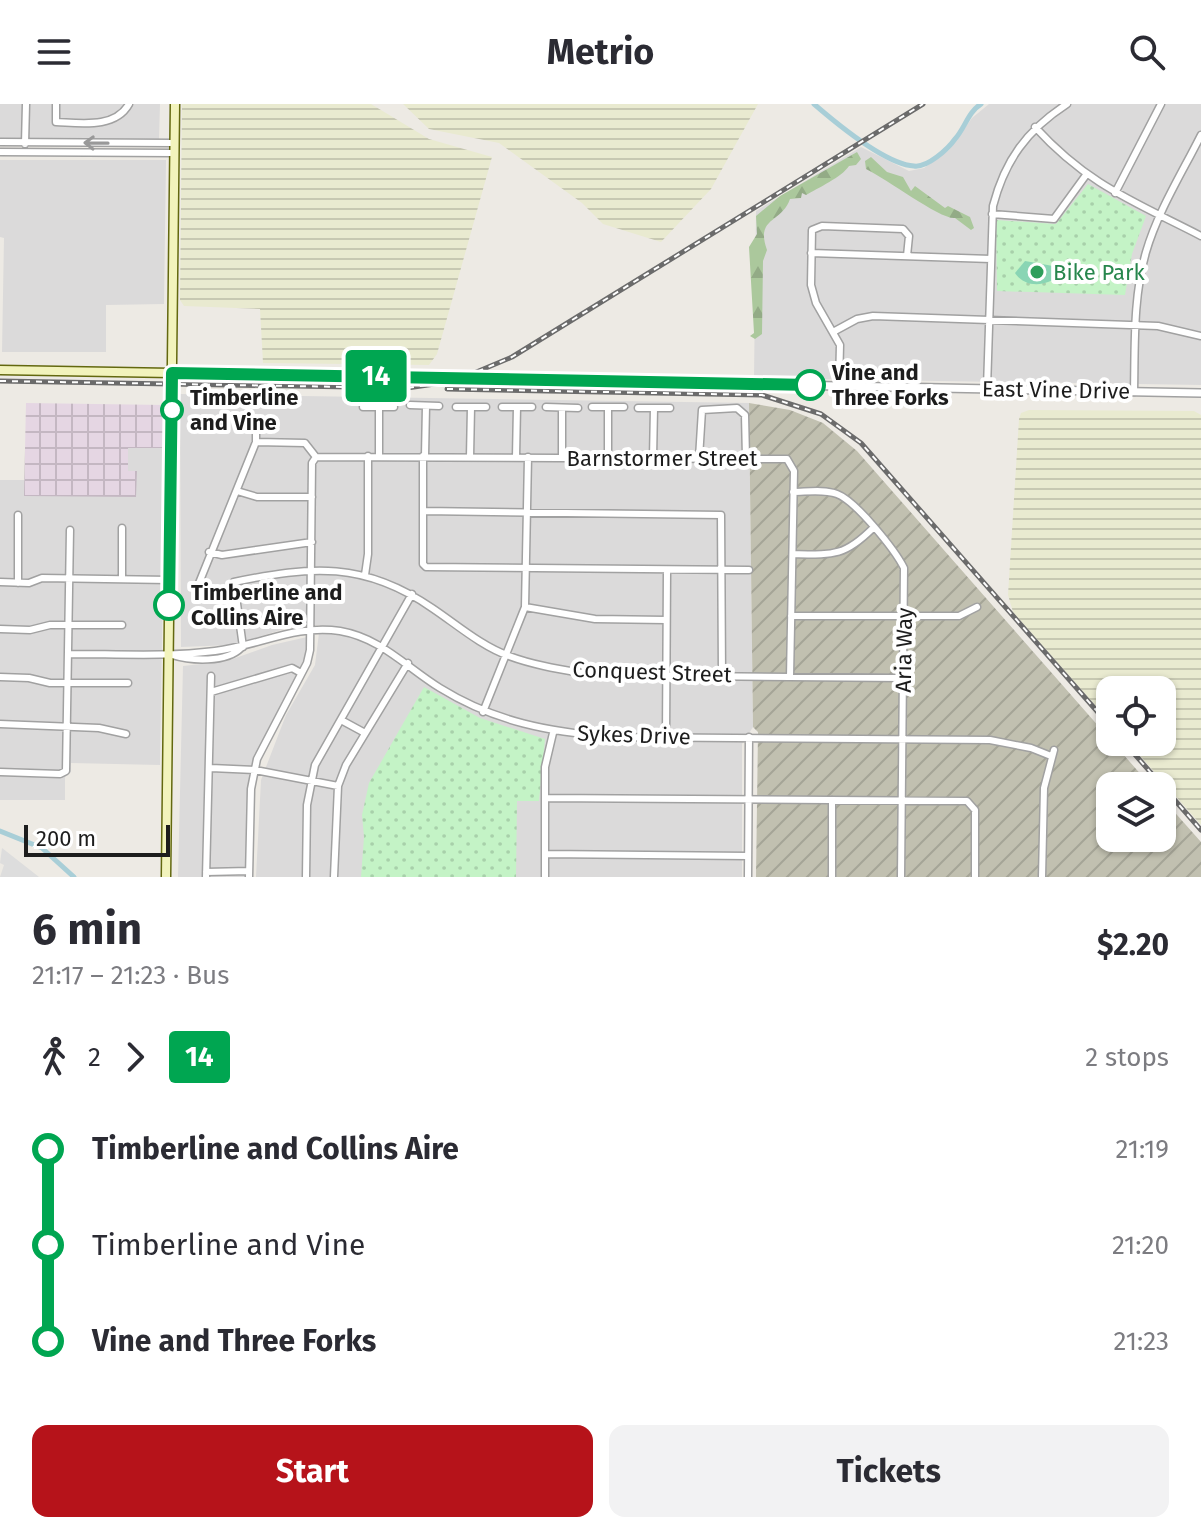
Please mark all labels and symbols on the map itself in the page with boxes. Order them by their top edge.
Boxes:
one-way arrow [83,135,110,150]
place label: Bike Park [1053,259,1145,286]
marker: Bike Park [1028,263,1046,281]
line badge: 14 [340,350,412,402]
place label: Vine and Three Forks [831,359,949,411]
marker: Vine and Three Forks [795,370,825,400]
street label: East Vine Drive [982,375,1130,405]
place label: Timberline and Vine [190,384,298,436]
marker: Timberline and Vine [161,399,183,421]
street label: Barnstormer Street [567,445,757,472]
place label: Timberline and Collins Aire [191,579,343,631]
marker: Timberline and Collins Aire [154,590,184,620]
street label: Aria Way [890,607,918,693]
street label: Conquest Street [572,656,732,688]
street label: Sykes Drive [577,720,691,750]
scale bar [24,821,170,857]

